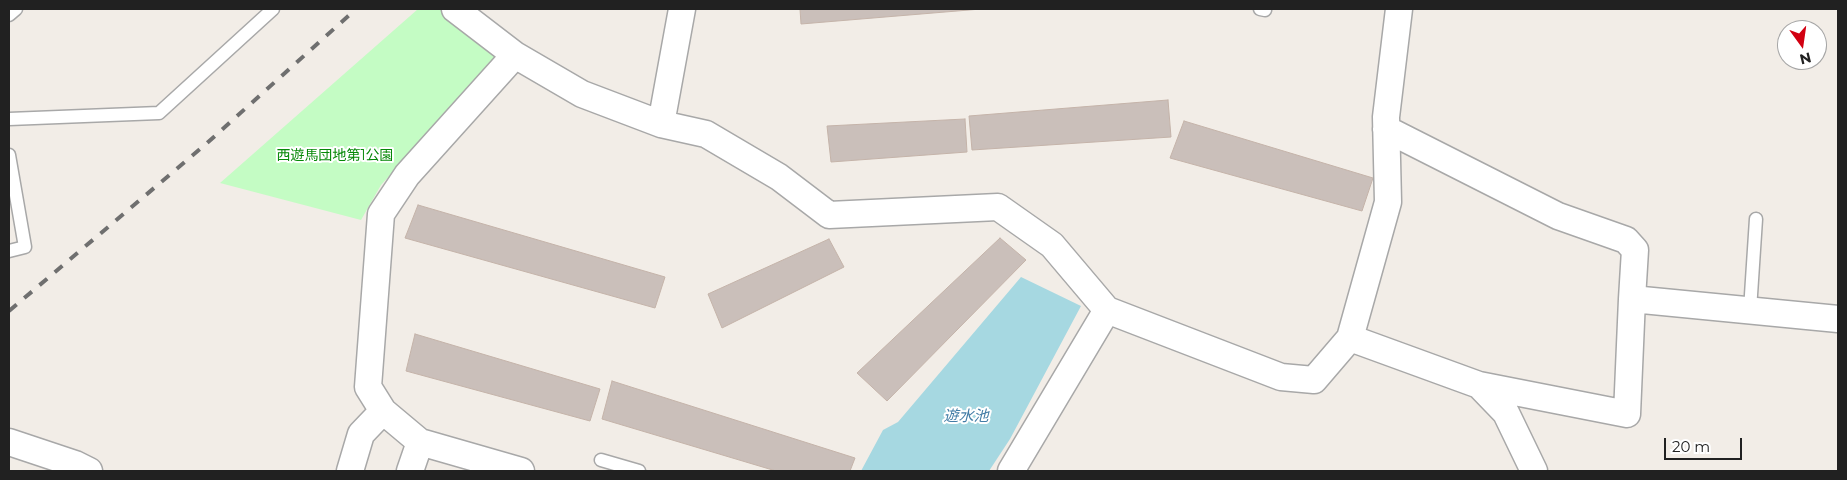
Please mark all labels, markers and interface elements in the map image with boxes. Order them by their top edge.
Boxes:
north arrow [1777,20,1827,70]
text: N [1798,48,1813,69]
park label: 西遊馬団地第1公園 [276,148,394,164]
water label: 遊水池 [944,408,988,426]
scale bar [1667,428,1744,460]
text: 20 m [1672,437,1710,456]

